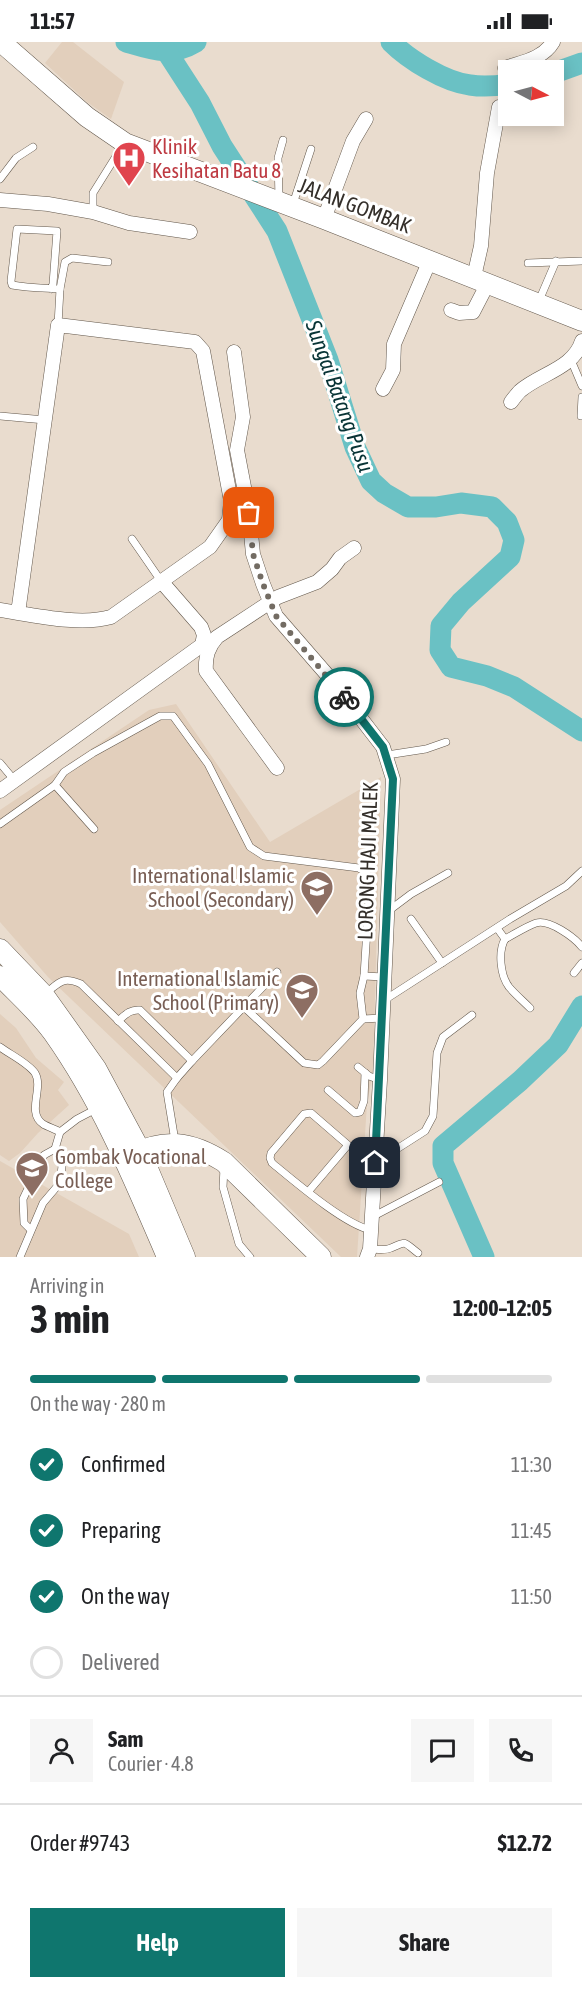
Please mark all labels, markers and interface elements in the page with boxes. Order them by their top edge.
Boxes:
text: 11:57 [30,8,75,34]
north arrow [498,60,564,126]
map controls [498,60,564,126]
place label: Klinik Kesihatan Batu 8 [152,134,281,182]
hospital icon: Klinik Kesihatan Batu 8 [111,140,147,187]
street label: JALAN GOMBAK [295,173,415,238]
water label: Sungai Batang Pusu [300,316,380,476]
pin [223,487,274,538]
icon: bag [232,496,265,529]
courier [314,667,374,727]
icon: bike [328,681,361,714]
street label: LORONG HAJI MALEK [352,781,382,940]
place label: International Islamic School (Secondary) [132,863,294,911]
school or university icon: International Islamic School (Secondary) [299,869,335,916]
place label: International Islamic School (Primary) [117,966,279,1014]
school or university icon: International Islamic School (Primary) [284,972,320,1019]
pin [349,1137,400,1188]
place label: Gombak Vocational College [55,1144,207,1192]
icon: home [358,1146,391,1179]
school or university icon: Gombak Vocational College [14,1150,50,1197]
text: Arriving in [30,1274,104,1297]
text: 12:00–12:05 [453,1295,552,1321]
text: 3 min [30,1297,110,1341]
text: On the way · 280 m [30,1392,166,1415]
icon: check [30,1448,63,1481]
text: Confirmed [81,1451,166,1477]
text: 11:30 [511,1453,552,1476]
icon: check [30,1514,63,1547]
text: Preparing [81,1517,161,1543]
text: 11:45 [511,1519,552,1542]
icon: check [30,1580,63,1613]
text: On the way [81,1583,170,1609]
text: 11:50 [511,1585,552,1608]
text: Delivered [81,1649,160,1675]
button: person [30,1719,93,1782]
button: chat [411,1719,474,1782]
button: phone [489,1719,552,1782]
text: Sam [108,1726,143,1752]
text: Courier · 4.8 [108,1752,194,1775]
text: Order #9743 [30,1830,130,1856]
text: $12.72 [497,1830,552,1856]
button: Help [30,1908,285,1977]
button: Share [297,1908,552,1977]

